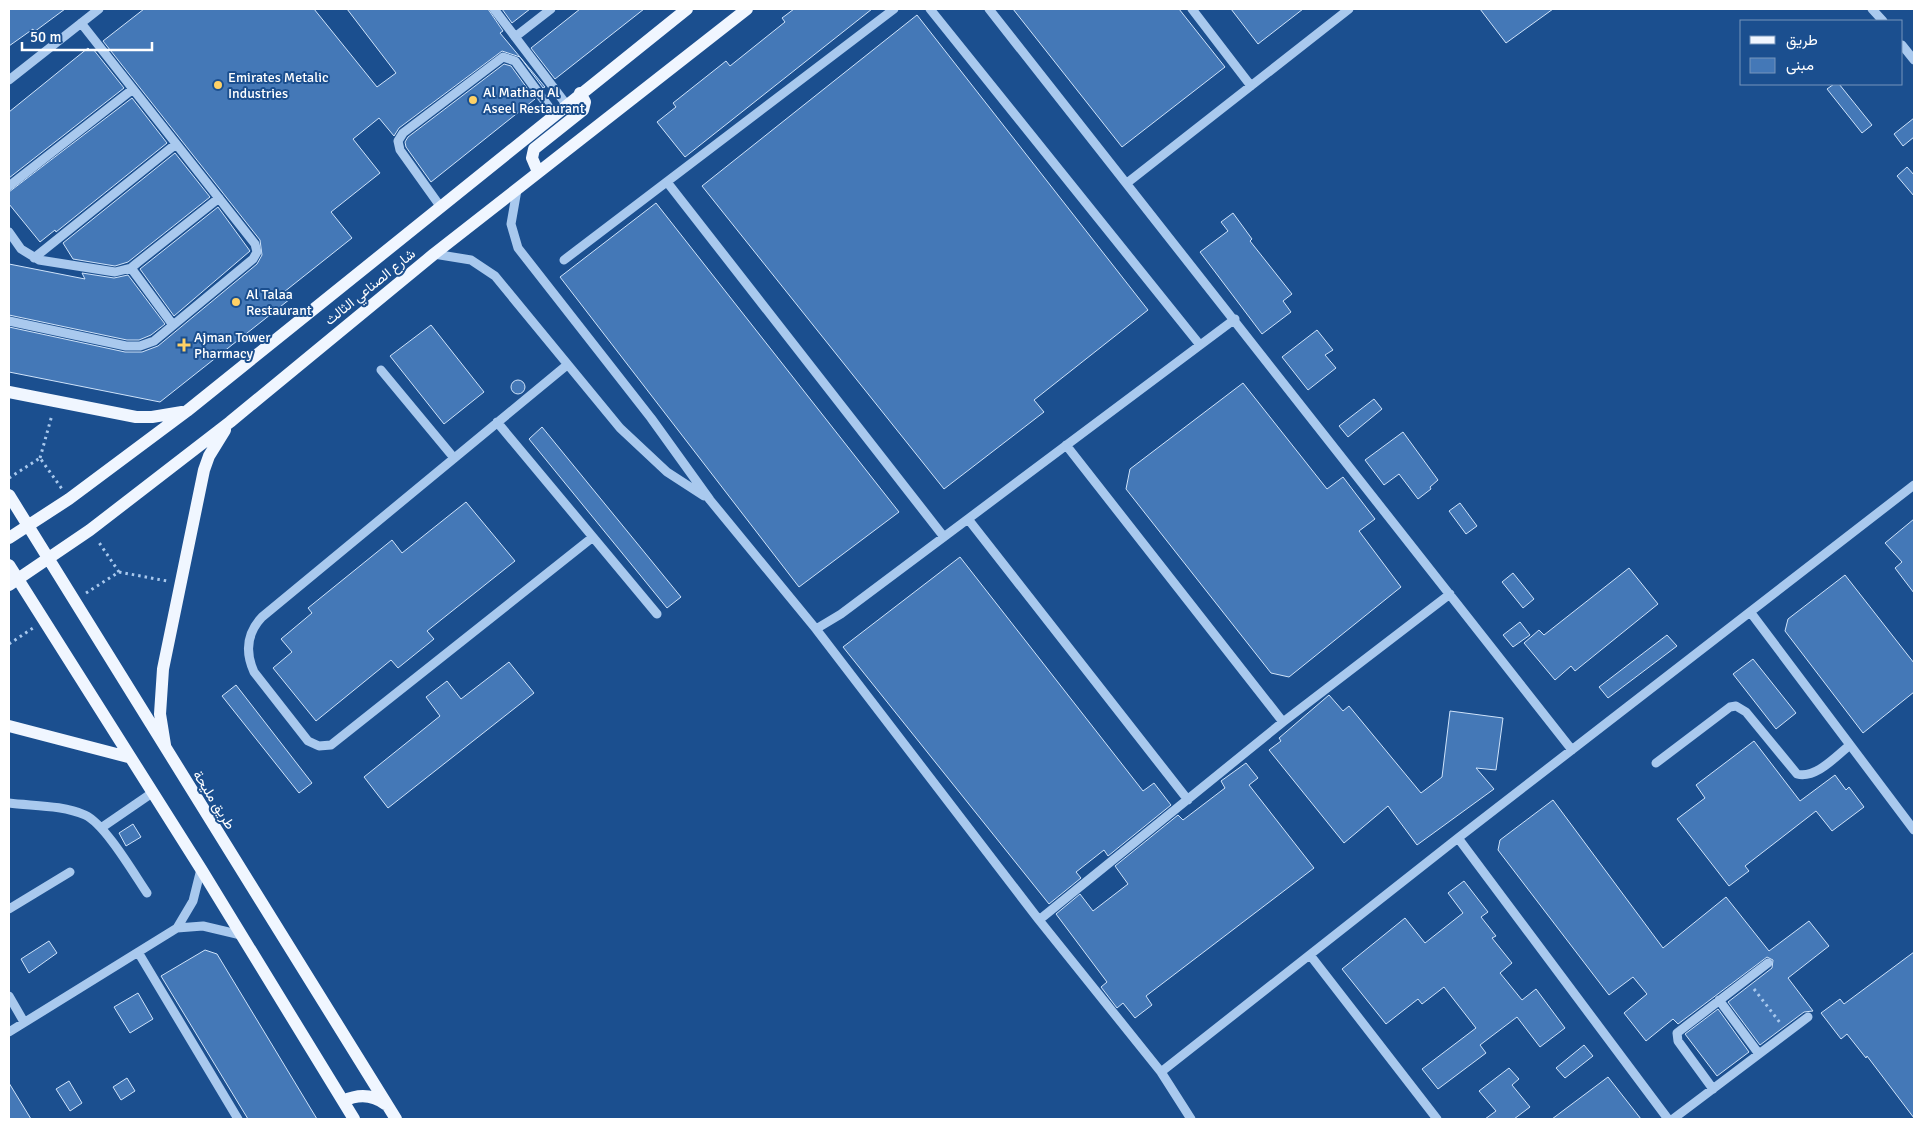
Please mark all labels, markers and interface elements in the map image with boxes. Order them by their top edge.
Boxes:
scale bar [22,20,152,52]
legend [1740,20,1903,85]
text: 50 m [30,28,61,46]
text: طريق [1786,31,1818,50]
text: مبنى [1786,56,1814,75]
place label: Emirates Metalic Industries [228,69,329,102]
marker: Emirates Metalic Industries [212,79,224,91]
place label: Al Mathaq Al Aseel Restaurant [483,84,585,117]
marker: Al Mathaq Al Aseel Restaurant [467,94,479,106]
street label: شارع الصناعي الثالث [321,245,421,331]
place label: Al Talaa Restaurant [246,286,312,319]
marker: Al Talaa Restaurant [230,296,242,308]
place label: Ajman Tower Pharmacy [194,329,271,362]
marker: Ajman Tower Pharmacy [178,339,190,351]
street label: طريق مليحة [189,767,239,833]

